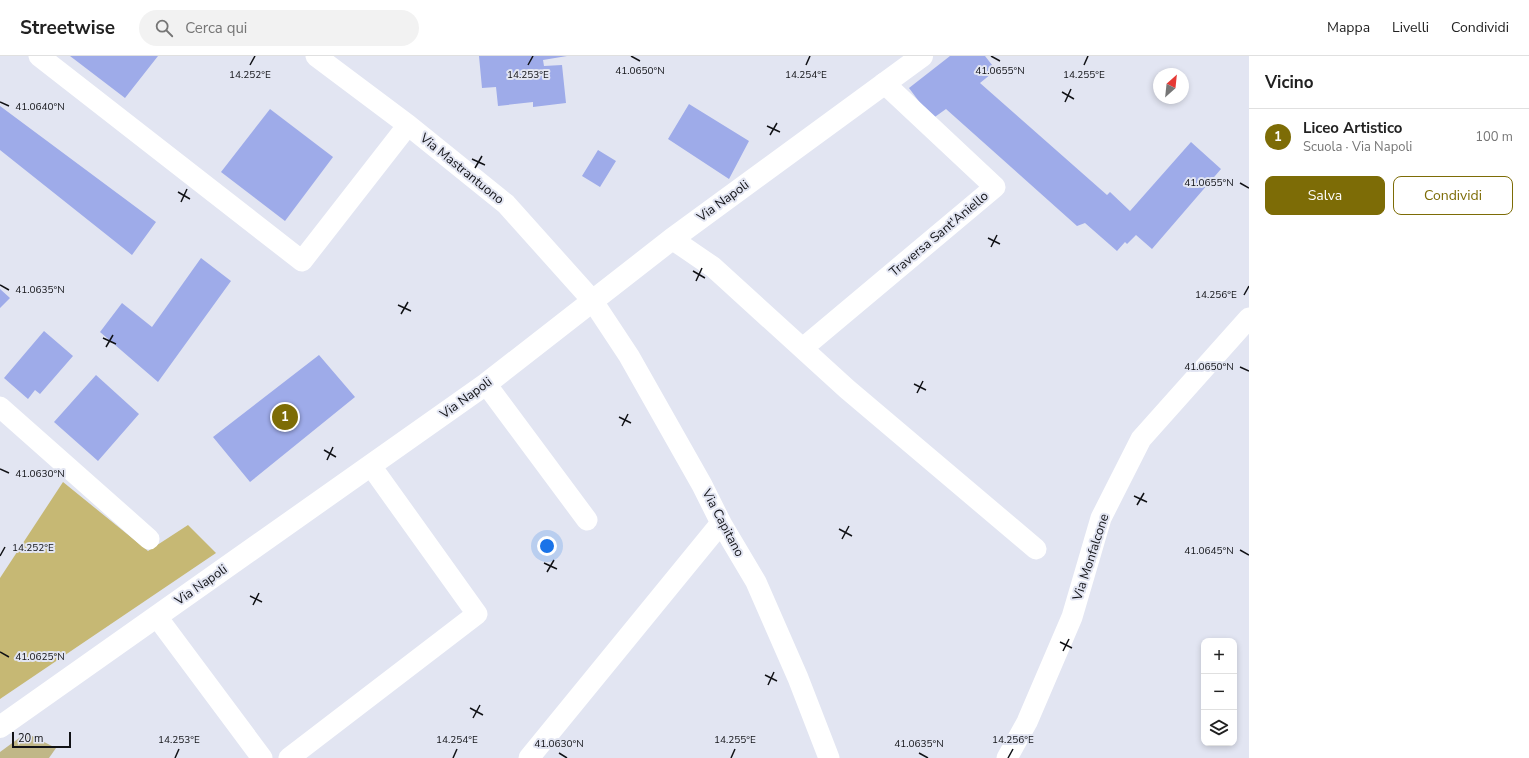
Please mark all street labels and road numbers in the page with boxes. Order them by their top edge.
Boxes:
street label: Via Mastrantuono [415,129,508,209]
street label: Via Napoli [692,176,753,227]
street label: Traversa Sant'Aniello [886,187,992,281]
street label: Via Napoli [435,373,496,424]
street label: Via Capitano [697,485,748,560]
street label: Via Monfalcone [1068,511,1114,604]
street label: Via Napoli [170,560,231,610]

